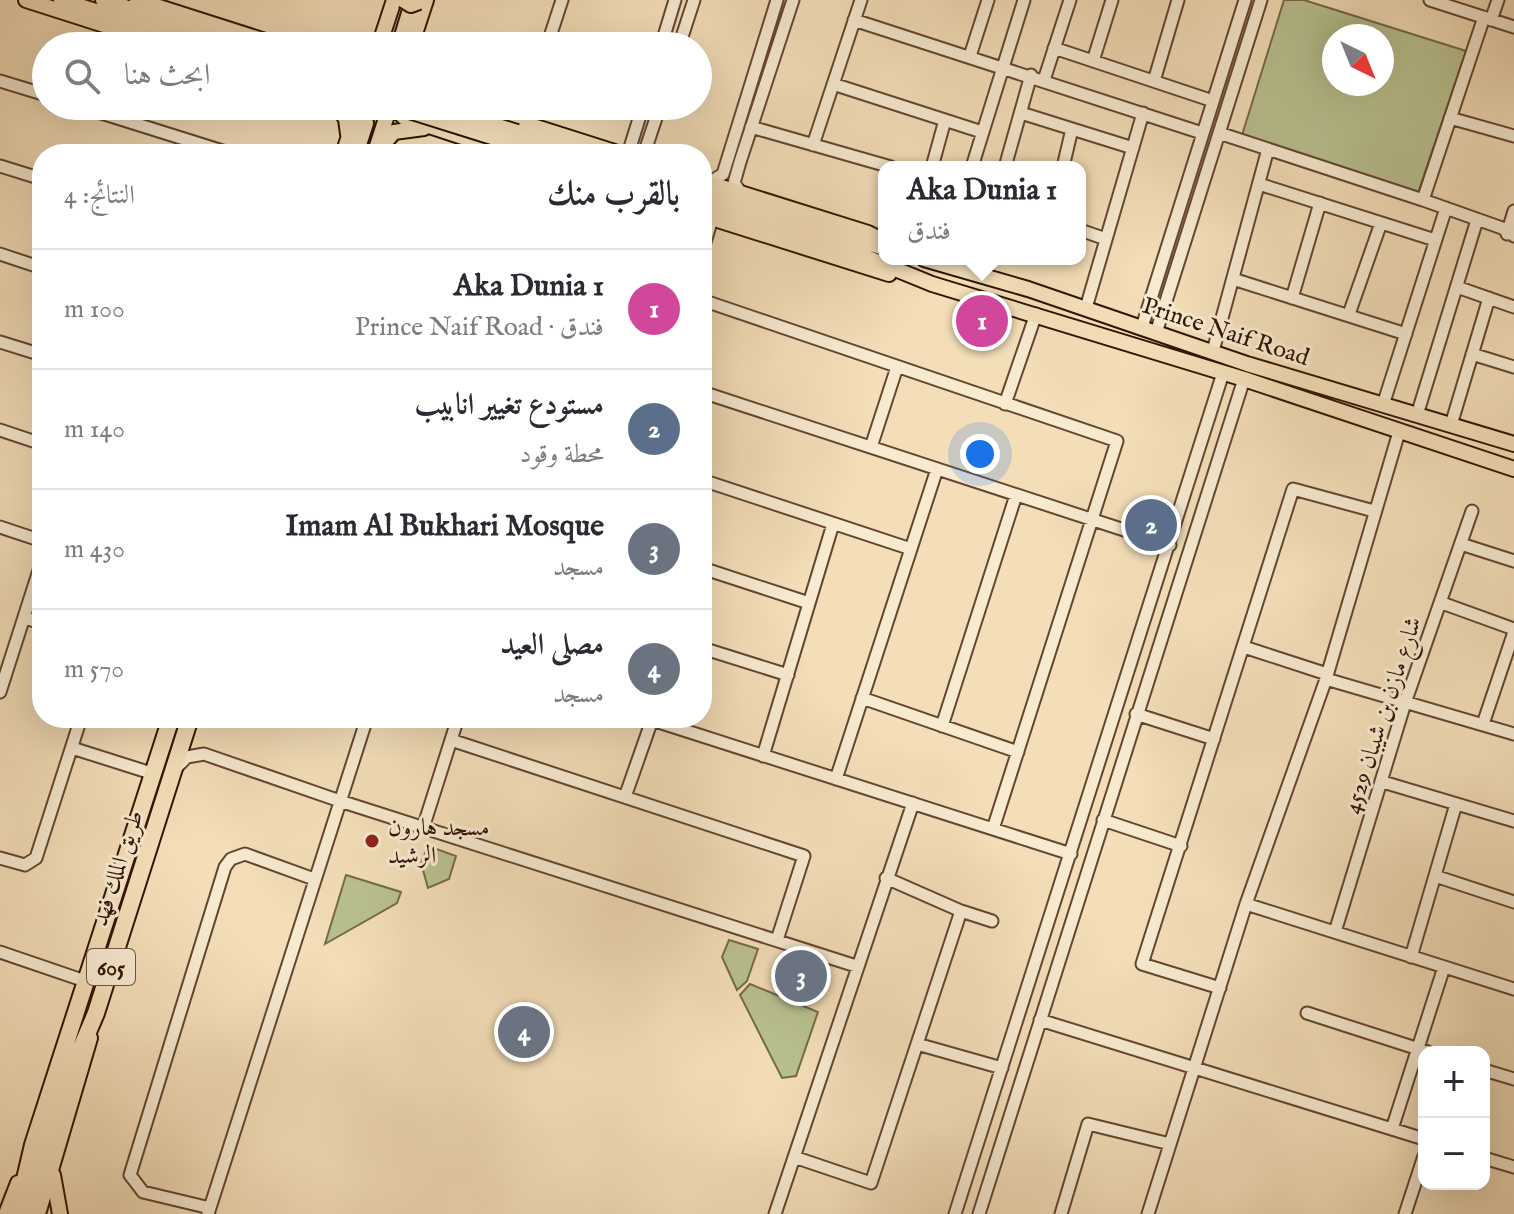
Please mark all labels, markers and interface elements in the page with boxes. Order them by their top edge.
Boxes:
north arrow [1322,24,1394,96]
search box [32,32,712,120]
icon: search [60,54,104,98]
text: ابحث هنا [124,57,211,95]
popup [878,161,1086,265]
text: Aka Dunia 1 [907,172,1057,210]
text: بالقرب منك [547,173,680,216]
text: النتائج: 4 [64,179,135,212]
text: فندق [907,215,951,248]
text: Aka Dunia 1 [454,268,604,306]
pin: 1 [956,291,1008,351]
street label: Prince Naif Road [1138,291,1313,374]
text: 100 m [64,293,125,326]
text: 1 [649,293,659,326]
text: فندق · Prince Naif Road [355,311,604,344]
text: مستودع تغيير انابيب [414,387,604,425]
text: 140 m [64,413,125,446]
text: 2 [648,413,660,446]
your location [960,434,1000,474]
text: محطة وقود [520,438,604,471]
pin: 2 [1125,495,1177,555]
text: Imam Al Bukhari Mosque [285,508,604,546]
text: 430 m [64,533,125,566]
text: 3 [649,533,659,566]
text: مسجد [553,551,604,584]
street label: شارع مازن بن شيبان 4529 [1337,613,1433,819]
text: مصلى العيد [500,627,604,665]
text: 570 m [64,653,124,686]
text: 4 [648,653,660,686]
text: مسجد [553,678,604,711]
street label: طريق الملك فهد [85,807,152,930]
place label: مسجد هارون الرشيد [388,813,490,872]
marker: مسجد هارون الرشيد [363,832,381,850]
pin: 3 [775,946,827,1006]
road number: 605 [87,949,135,985]
pin: 4 [498,1002,550,1062]
map controls [1418,1046,1490,1190]
button: + [1418,1046,1490,1118]
button: − [1418,1118,1490,1190]

